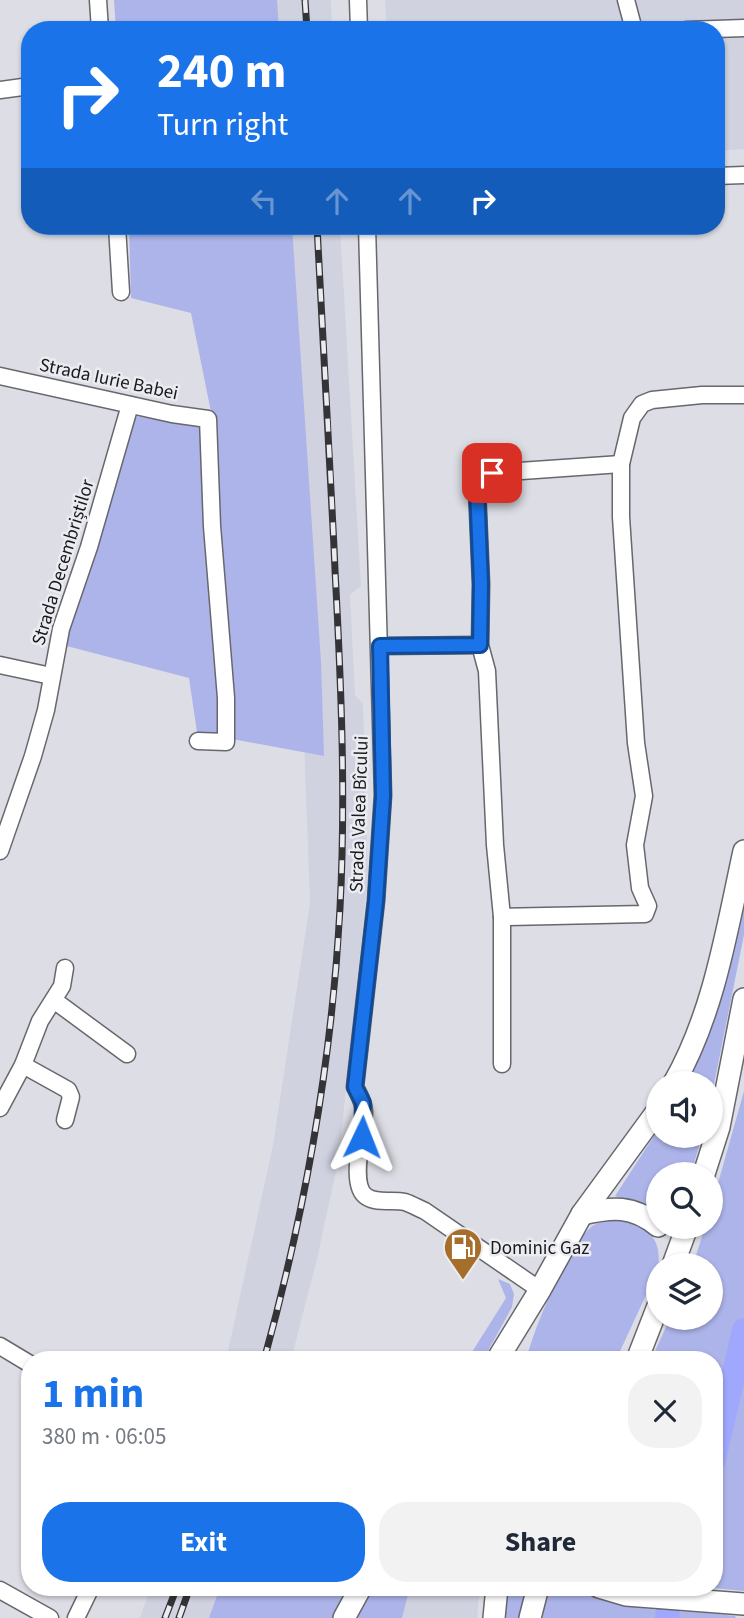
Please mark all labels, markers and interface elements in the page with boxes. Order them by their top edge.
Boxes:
text: 240 m [157,37,286,107]
icon: right [42,49,133,140]
text: Turn right [157,102,288,148]
icon: left [245,182,283,220]
icon: ahead [318,182,356,220]
icon: ahead [391,182,429,220]
icon: right [464,182,502,220]
street label: Strada Iurie Babei [37,352,180,407]
pin [462,443,522,503]
icon: arrive [473,454,511,492]
street label: Strada Decembriștilor [25,476,102,649]
street label: Strada Valea Bîcului [343,735,376,893]
map controls [646,1071,723,1330]
button: sound [646,1071,723,1148]
position arrow [325,1100,399,1174]
button: search [646,1162,723,1239]
fuel station icon: Dominic Gaz [442,1226,484,1281]
place label: Dominic Gaz [490,1235,589,1262]
button: layers [646,1253,723,1330]
text: 1 min [42,1364,144,1424]
button: close [628,1374,702,1448]
text: 380 m · 06:05 [42,1420,166,1453]
button: Exit [42,1502,365,1582]
button: Share [379,1502,702,1582]

